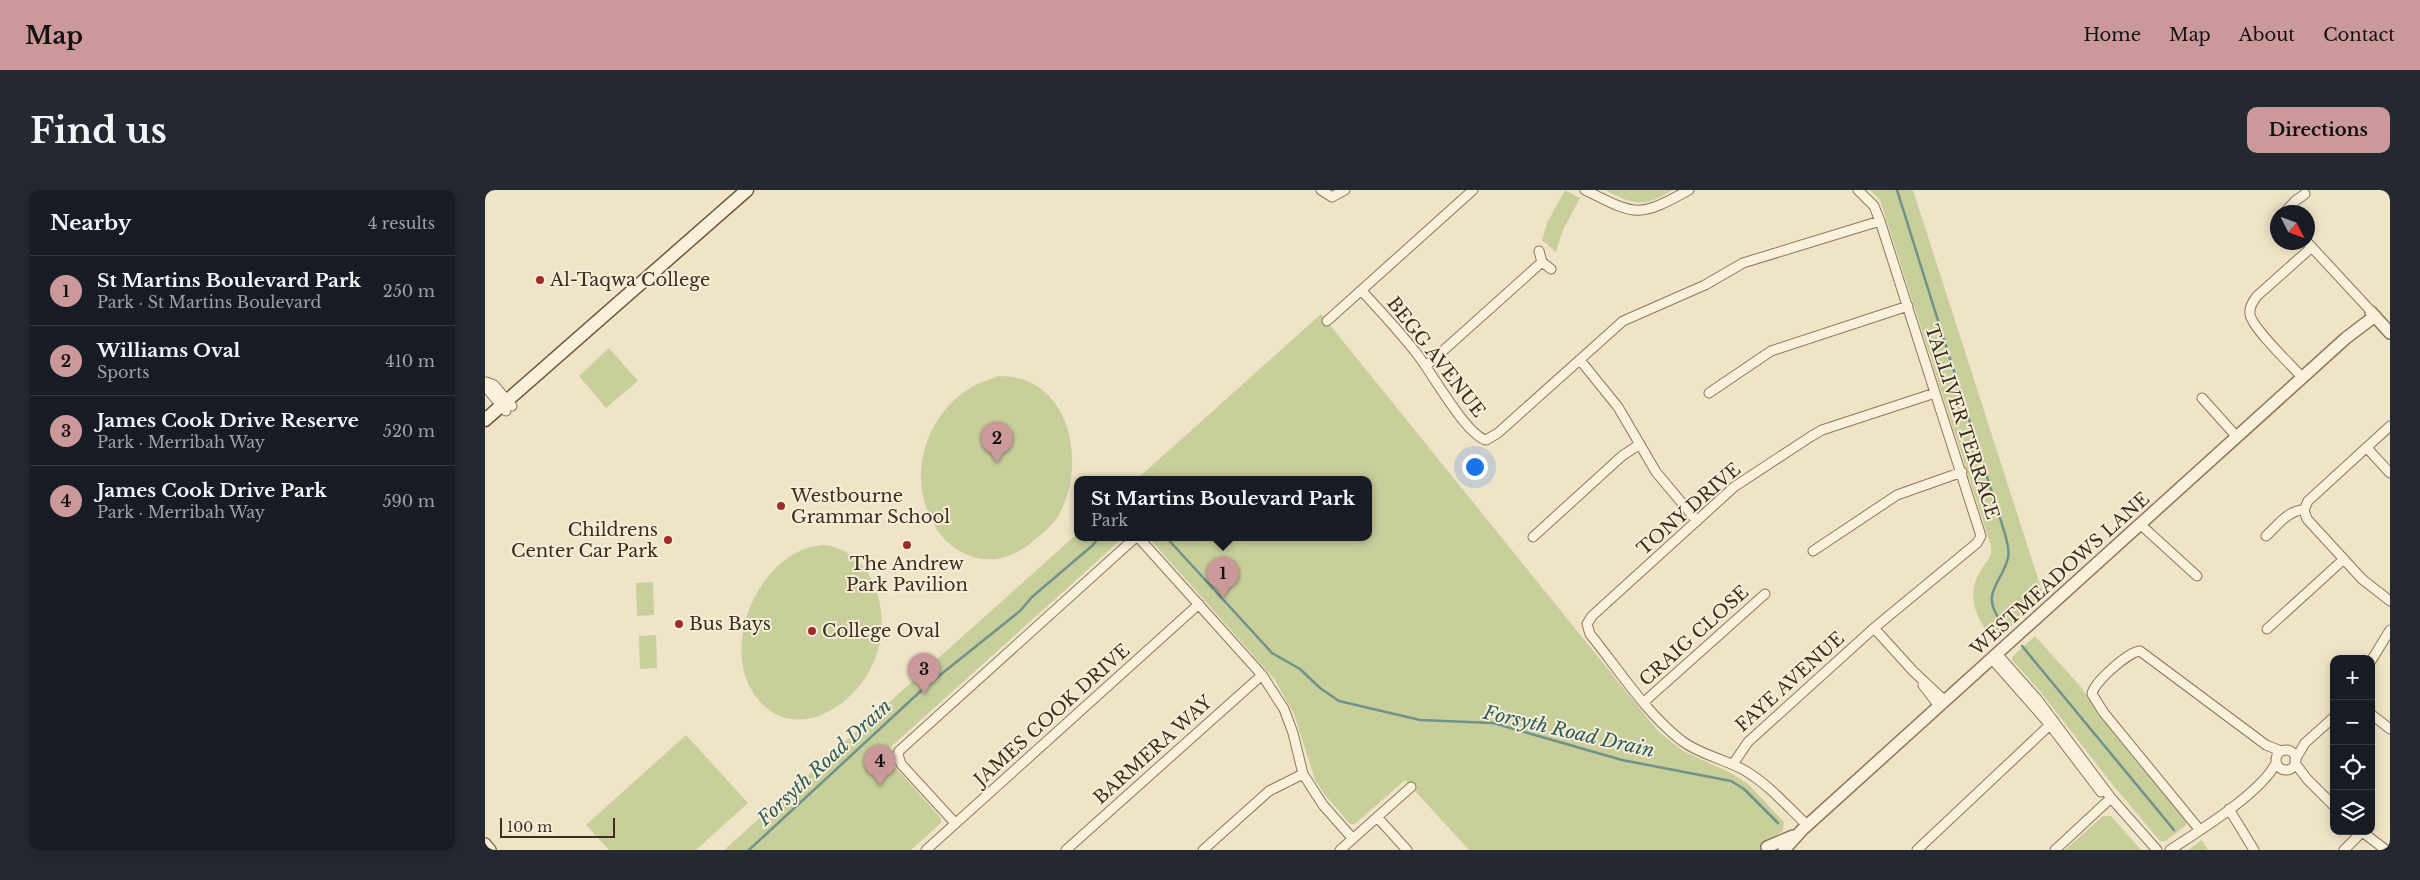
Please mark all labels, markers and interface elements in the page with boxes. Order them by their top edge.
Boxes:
text: Map [25,21,83,50]
text: Home [2083,24,2141,46]
text: Map [2169,24,2211,46]
text: About [2239,24,2295,46]
text: Contact [2323,24,2395,46]
button: Directions [2247,107,2390,153]
text: Find us [30,109,167,152]
north arrow [2270,205,2315,250]
text: Nearby [50,210,131,236]
text: 4 results [368,213,435,233]
text: St Martins Boulevard Park [97,269,361,292]
place label: Al-Taqwa College [549,269,710,291]
marker: Al-Taqwa College [534,274,546,286]
text: 1 [63,281,69,301]
text: 250 m [383,281,435,301]
text: Park · St Martins Boulevard [97,292,321,312]
street label: BEGG AVENUE [1382,292,1490,422]
street label: TALLIVER TERRACE [1920,322,2004,522]
text: Williams Oval [97,339,240,362]
text: 2 [61,351,71,371]
text: 410 m [385,351,435,371]
text: Sports [97,362,150,382]
text: James Cook Drive Reserve [97,409,359,432]
text: 3 [61,421,71,441]
text: 520 m [383,421,435,441]
pin: 2 [981,422,1013,463]
text: Park · Merribah Way [97,432,265,452]
your location [1462,454,1488,480]
street label: TONY DRIVE [1633,458,1745,560]
popup [1074,476,1372,541]
text: James Cook Drive Park [97,479,327,502]
place label: Westbourne Grammar School [790,485,950,528]
text: St Martins Boulevard Park [1091,487,1355,510]
street label: WESTMEADOWS LANE [1965,488,2154,661]
text: 4 [61,491,71,511]
text: 590 m [382,491,435,511]
marker: Westbourne Grammar School [775,500,787,512]
text: Park · Merribah Way [97,502,265,522]
text: Park [1091,510,1128,530]
place label: Childrens Center Car Park [511,519,658,562]
marker: Childrens Center Car Park [662,534,674,546]
marker: The Andrew Park Pavilion [901,539,913,551]
place label: The Andrew Park Pavilion [846,553,968,596]
pin: 1 [1207,557,1239,598]
street label: CRAIG CLOSE [1635,581,1753,691]
place label: Bus Bays [689,613,771,635]
marker: Bus Bays [673,618,685,630]
place label: College Oval [822,620,940,642]
marker: College Oval [806,625,818,637]
street label: FAYE AVENUE [1731,627,1849,737]
street label: JAMES COOK DRIVE [968,639,1134,792]
pin: 3 [908,653,940,694]
map controls [2330,655,2375,835]
button: + [2330,655,2375,700]
street label: BARMERA WAY [1089,690,1217,809]
water label: Forsyth Road Drain [752,694,896,831]
water label: Forsyth Road Drain [1480,700,1657,762]
button: − [2330,700,2375,745]
pin: 4 [864,745,896,786]
button: locate [2330,745,2375,790]
button: layers [2330,790,2375,835]
scale bar [500,815,615,838]
text: 100 m [507,818,552,836]

